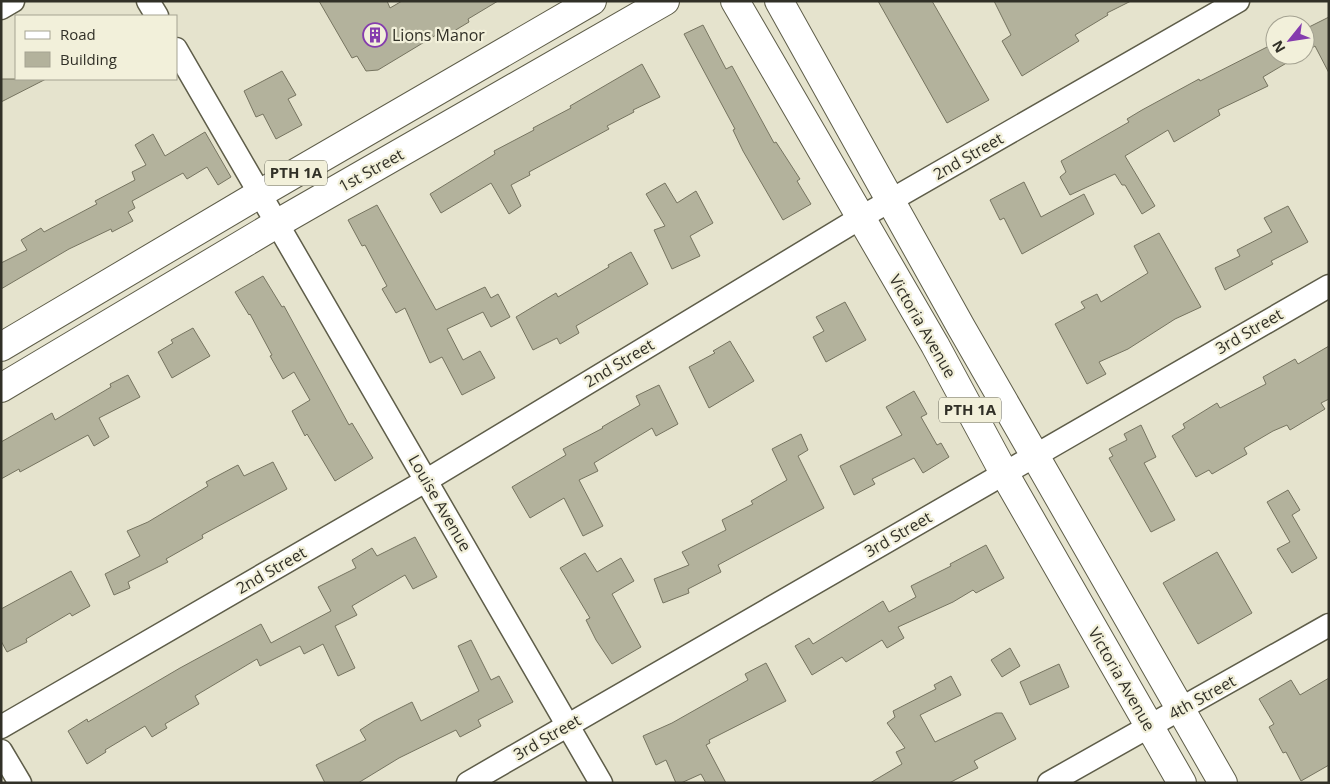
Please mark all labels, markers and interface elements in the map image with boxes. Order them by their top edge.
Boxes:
legend [15,15,178,80]
north arrow [1265,15,1315,65]
building icon: Lions Manor [362,22,388,48]
text: Road [60,24,96,44]
place label: Lions Manor [392,24,485,46]
text: N [1267,37,1289,56]
text: Building [60,49,117,69]
street label: 2nd Street [929,127,1007,185]
street label: 1st Street [334,143,408,197]
road number: PTH 1A [265,160,327,186]
street label: Victoria Avenue [884,270,962,382]
street label: 3rd Street [1211,303,1287,359]
street label: 2nd Street [580,333,658,392]
road number: PTH 1A [939,398,1001,422]
street label: Louise Avenue [403,451,477,555]
street label: 3rd Street [860,506,936,562]
street label: 2nd Street [232,541,310,599]
street label: Victoria Avenue [1083,623,1161,735]
street label: 4th Street [1165,669,1240,724]
street label: 3rd Street [509,709,585,765]

